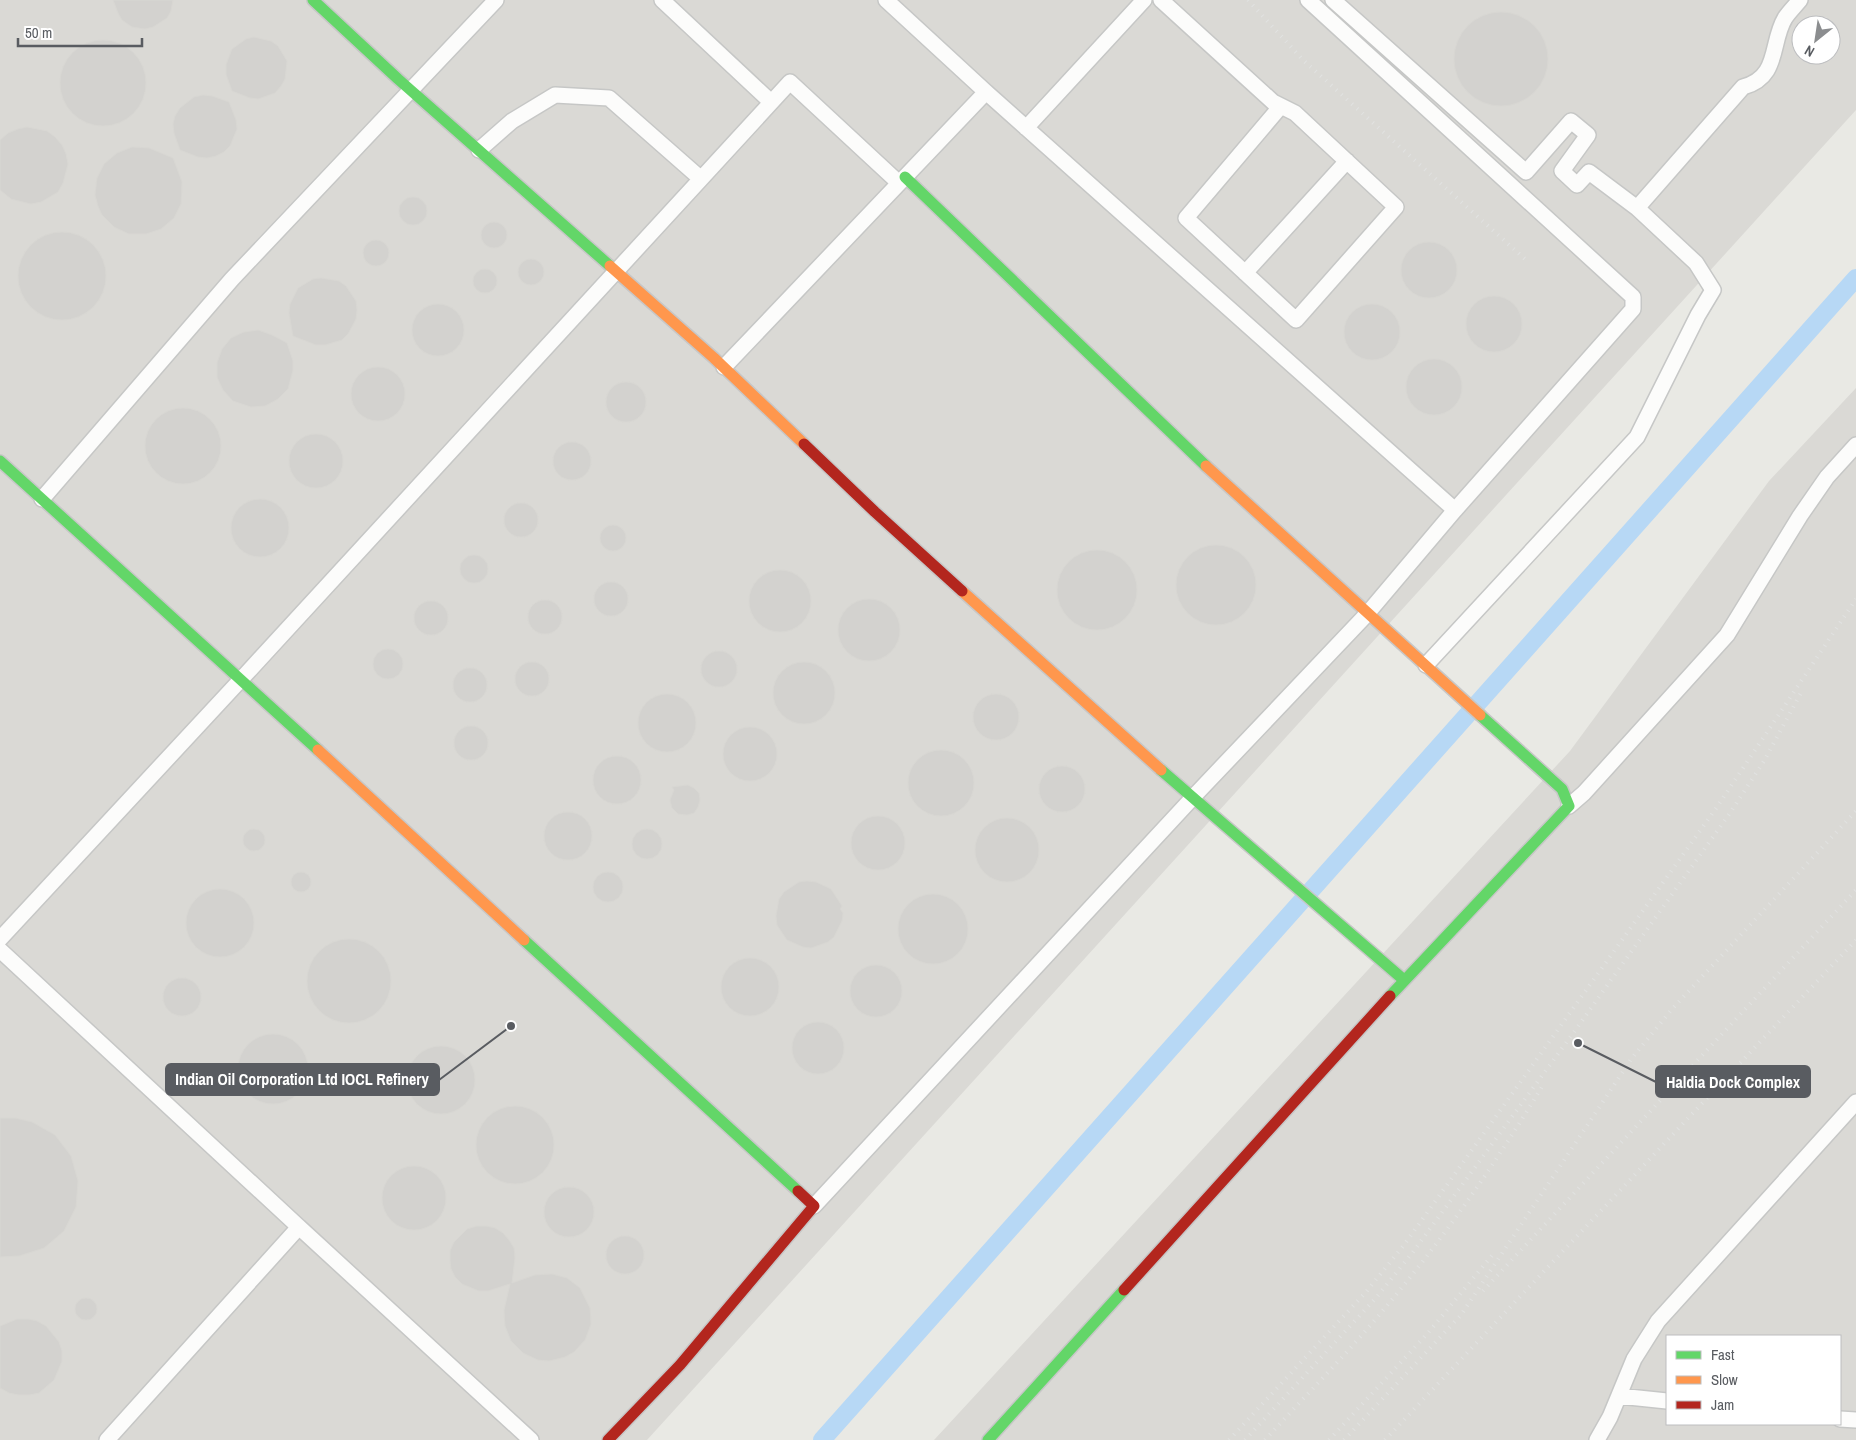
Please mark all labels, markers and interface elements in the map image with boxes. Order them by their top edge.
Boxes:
scale bar [18,15,141,47]
north arrow [1791,15,1841,65]
text: 50 m [25,22,52,43]
text: N [1801,41,1818,61]
callout: Indian Oil Corporation Ltd IOCL Refinery [166,1064,439,1095]
callout: Haldia Dock Complex [1656,1066,1810,1097]
text: Indian Oil Corporation Ltd IOCL Refinery [175,1068,429,1090]
text: Haldia Dock Complex [1666,1071,1801,1093]
legend [1666,1335,1841,1425]
text: Fast [1711,1344,1735,1365]
text: Slow [1711,1369,1738,1390]
text: Jam [1711,1394,1734,1415]

